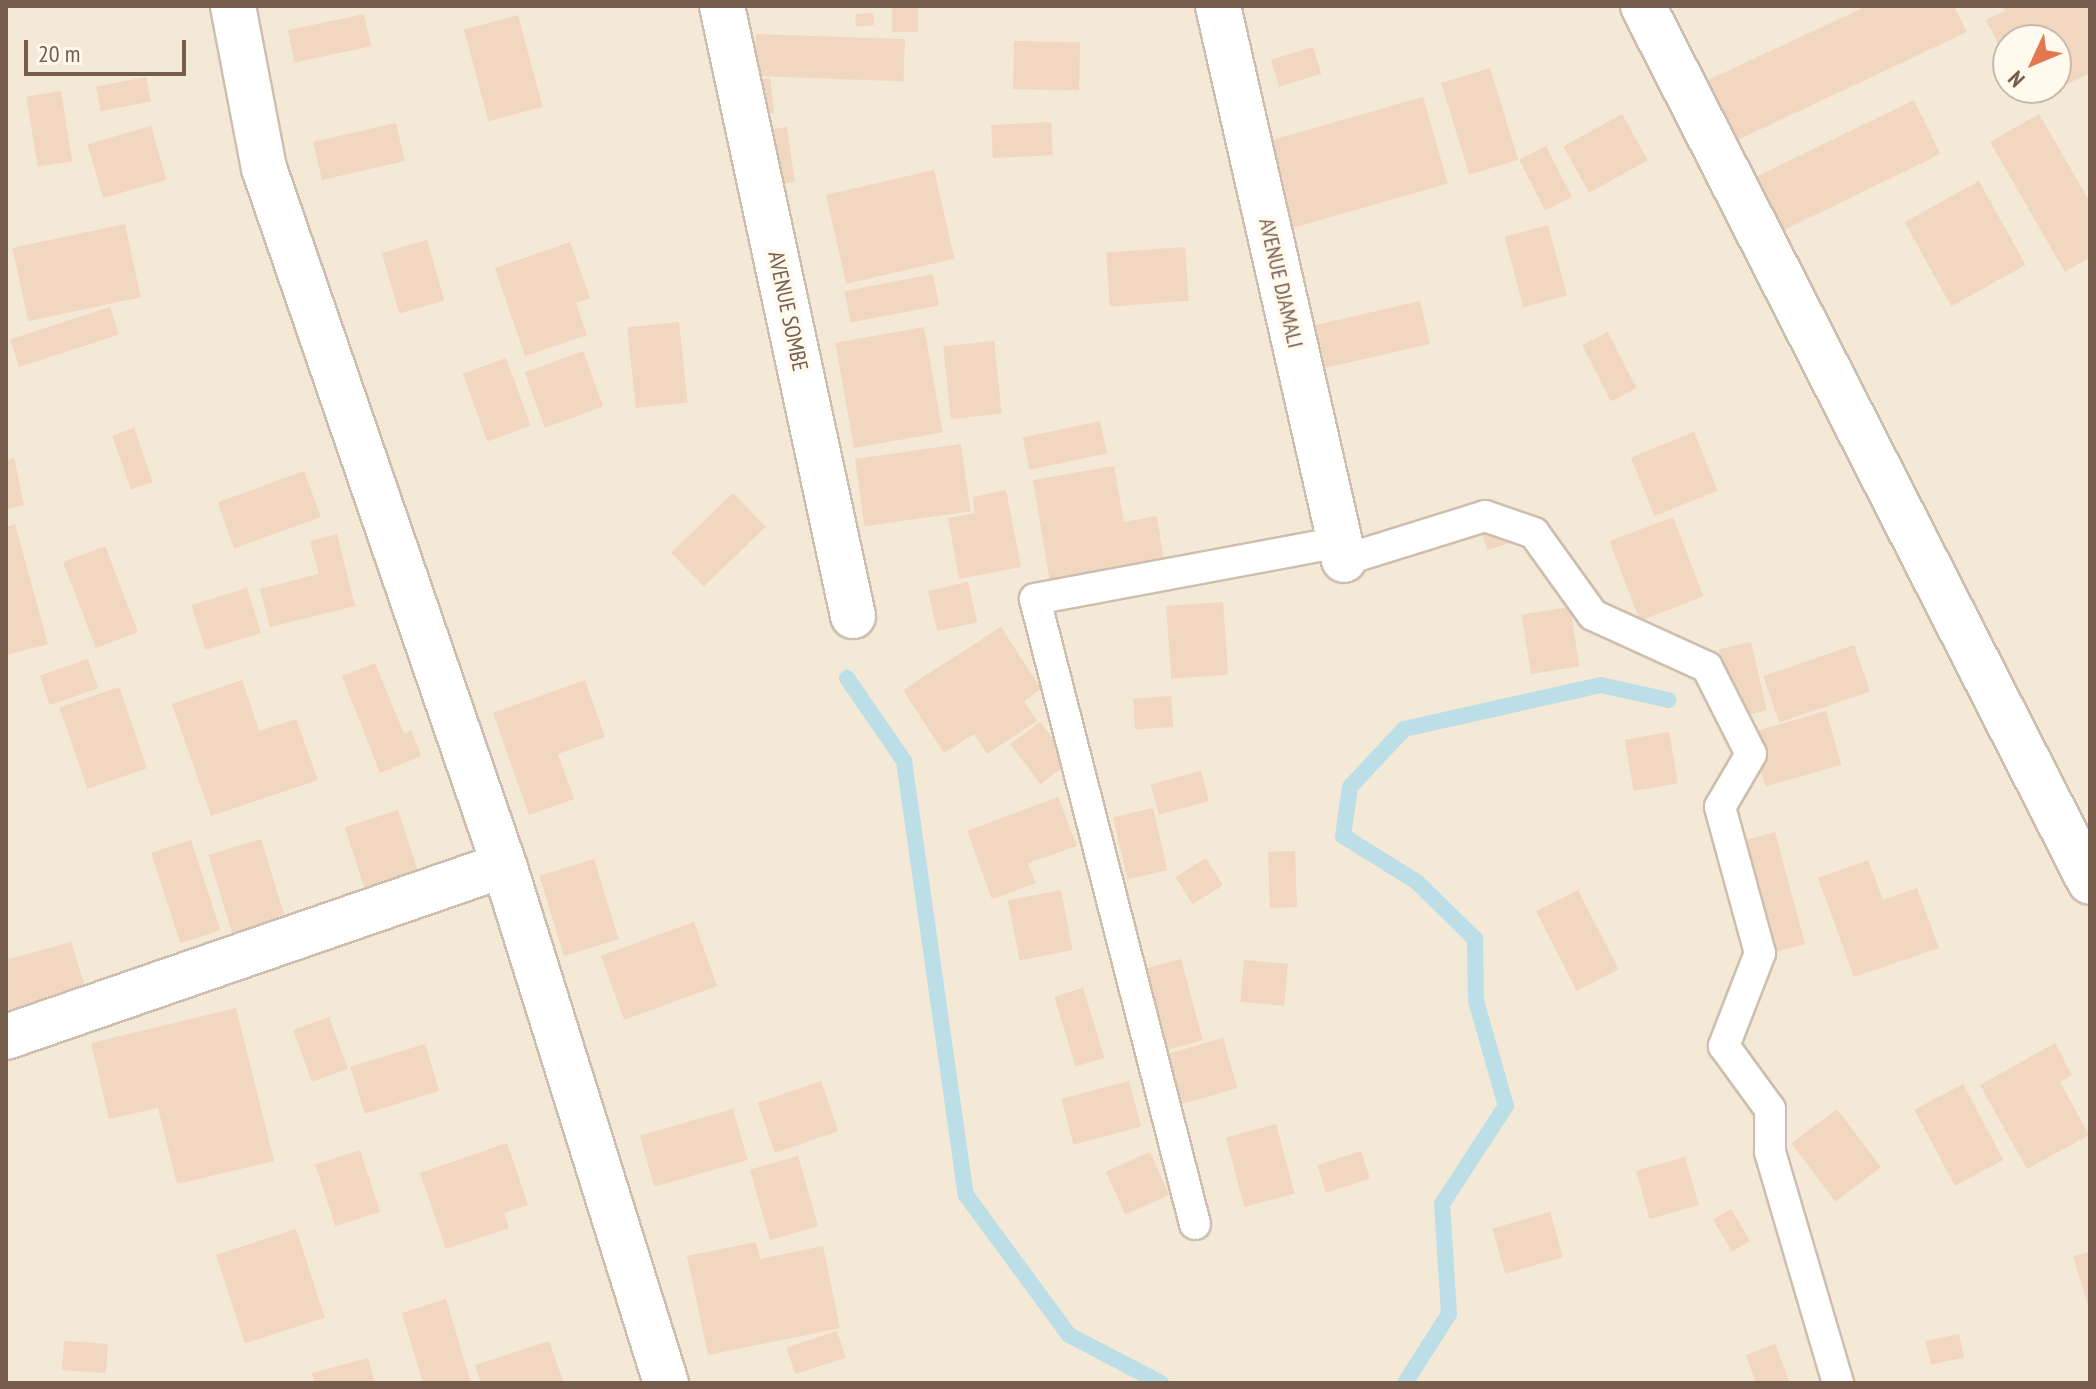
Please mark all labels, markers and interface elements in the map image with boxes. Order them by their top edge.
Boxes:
scale bar [28,24,190,74]
north arrow [1992,24,2072,104]
text: 20 m [38,38,80,69]
text: N [2002,65,2030,93]
street label: AVENUE DJAMALI [1253,216,1309,350]
street label: AVENUE SOMBE [762,249,814,373]

